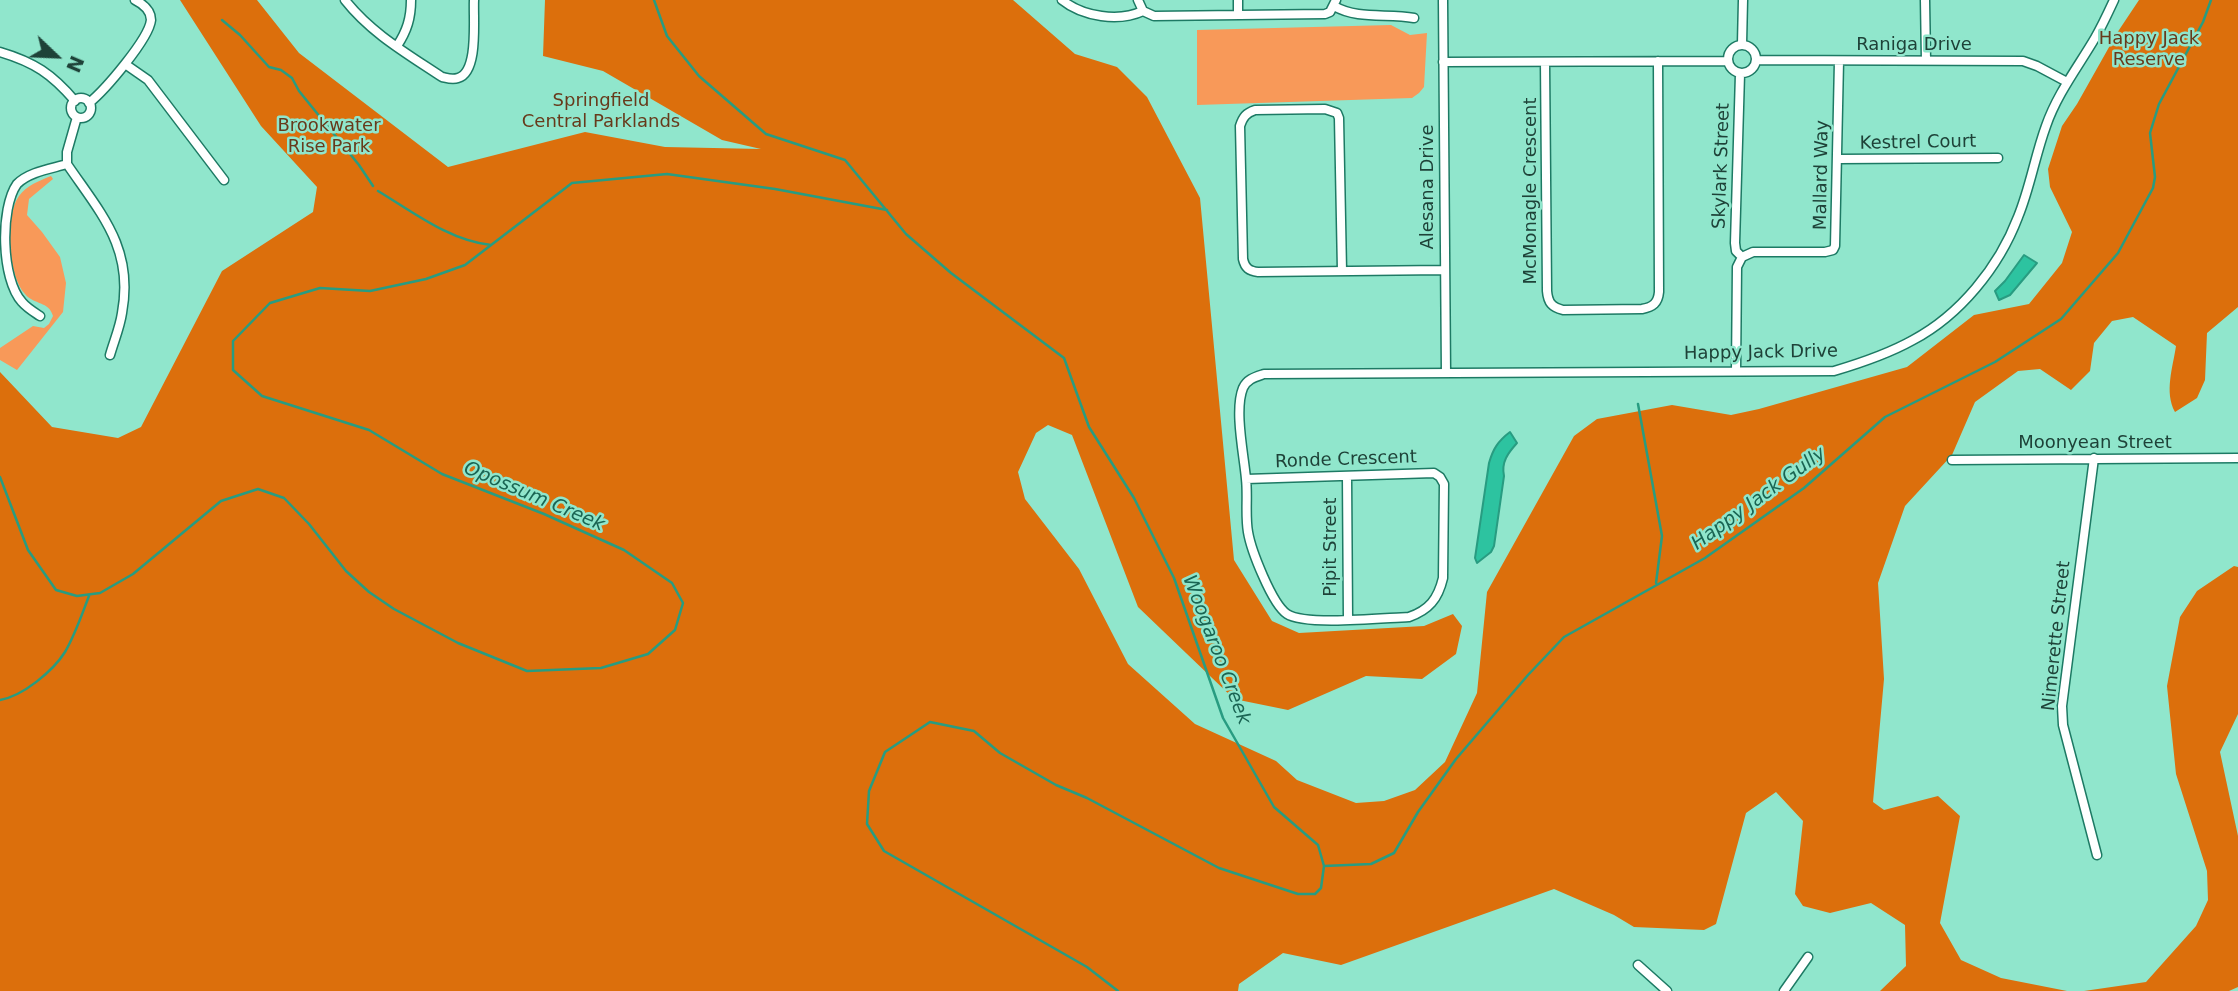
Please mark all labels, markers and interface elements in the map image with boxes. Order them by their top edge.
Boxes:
north arrow [21,21,91,91]
park label: Happy Jack Reserve [2099,28,2199,70]
street label: Raniga Drive [1856,34,1972,56]
text: N [62,53,89,76]
park label: Springfield Central Parklands [522,90,680,132]
street label: McMonagle Crescent [1520,97,1542,285]
street label: Skylark Street [1709,103,1735,229]
park label: Brookwater Rise Park [277,115,381,158]
street label: Mallard Way [1810,120,1834,230]
street label: Alesana Drive [1417,125,1439,249]
street label: Kestrel Court [1859,131,1977,155]
street label: Happy Jack Drive [1684,341,1838,365]
street label: Moonyean Street [2018,432,2172,454]
water label: Happy Jack Gully [1687,443,1831,555]
street label: Ronde Crescent [1275,447,1417,473]
water label: Opossum Creek [460,457,608,537]
street label: Pipit Street [1320,497,1342,597]
street label: Nimerette Street [2038,560,2076,712]
water label: Woogaroo Creek [1177,572,1255,728]

